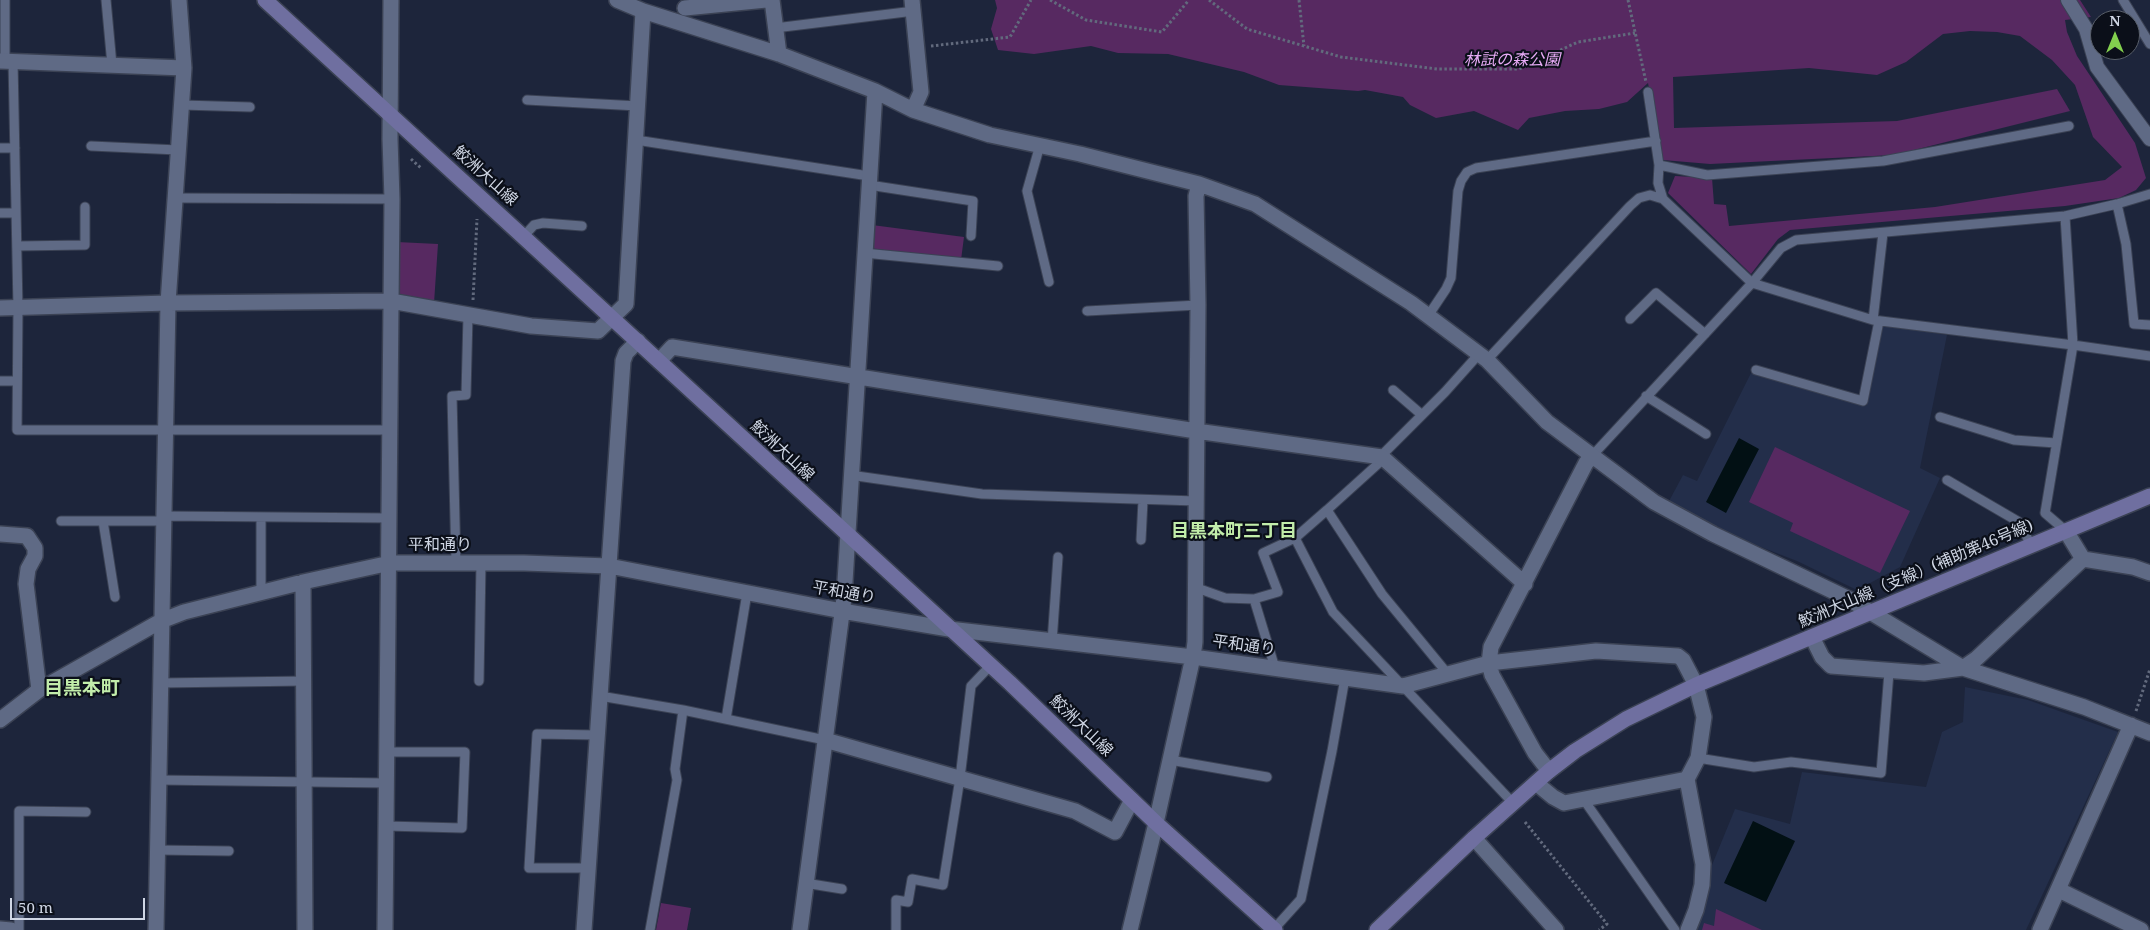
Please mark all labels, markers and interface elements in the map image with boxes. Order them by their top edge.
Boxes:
north arrow [2090,10,2140,60]
text: N [2109,11,2121,30]
park label: 林試の森公園 [1464,50,1560,70]
street label: 鮫洲大山線 [449,142,521,210]
street label: 鮫洲大山線 [746,417,818,485]
street label: 鮫洲大山線（支線）(補助第46号線) [1796,516,2036,632]
district label: 目黒本町三丁目 [1171,521,1297,543]
street label: 平和通り [408,535,472,555]
street label: 平和通り [811,578,877,608]
street label: 平和通り [1211,632,1277,660]
district label: 目黒本町 [44,678,120,700]
street label: 鮫洲大山線 [1046,691,1116,761]
scale bar [12,888,148,920]
text: 50 m [18,897,53,917]

